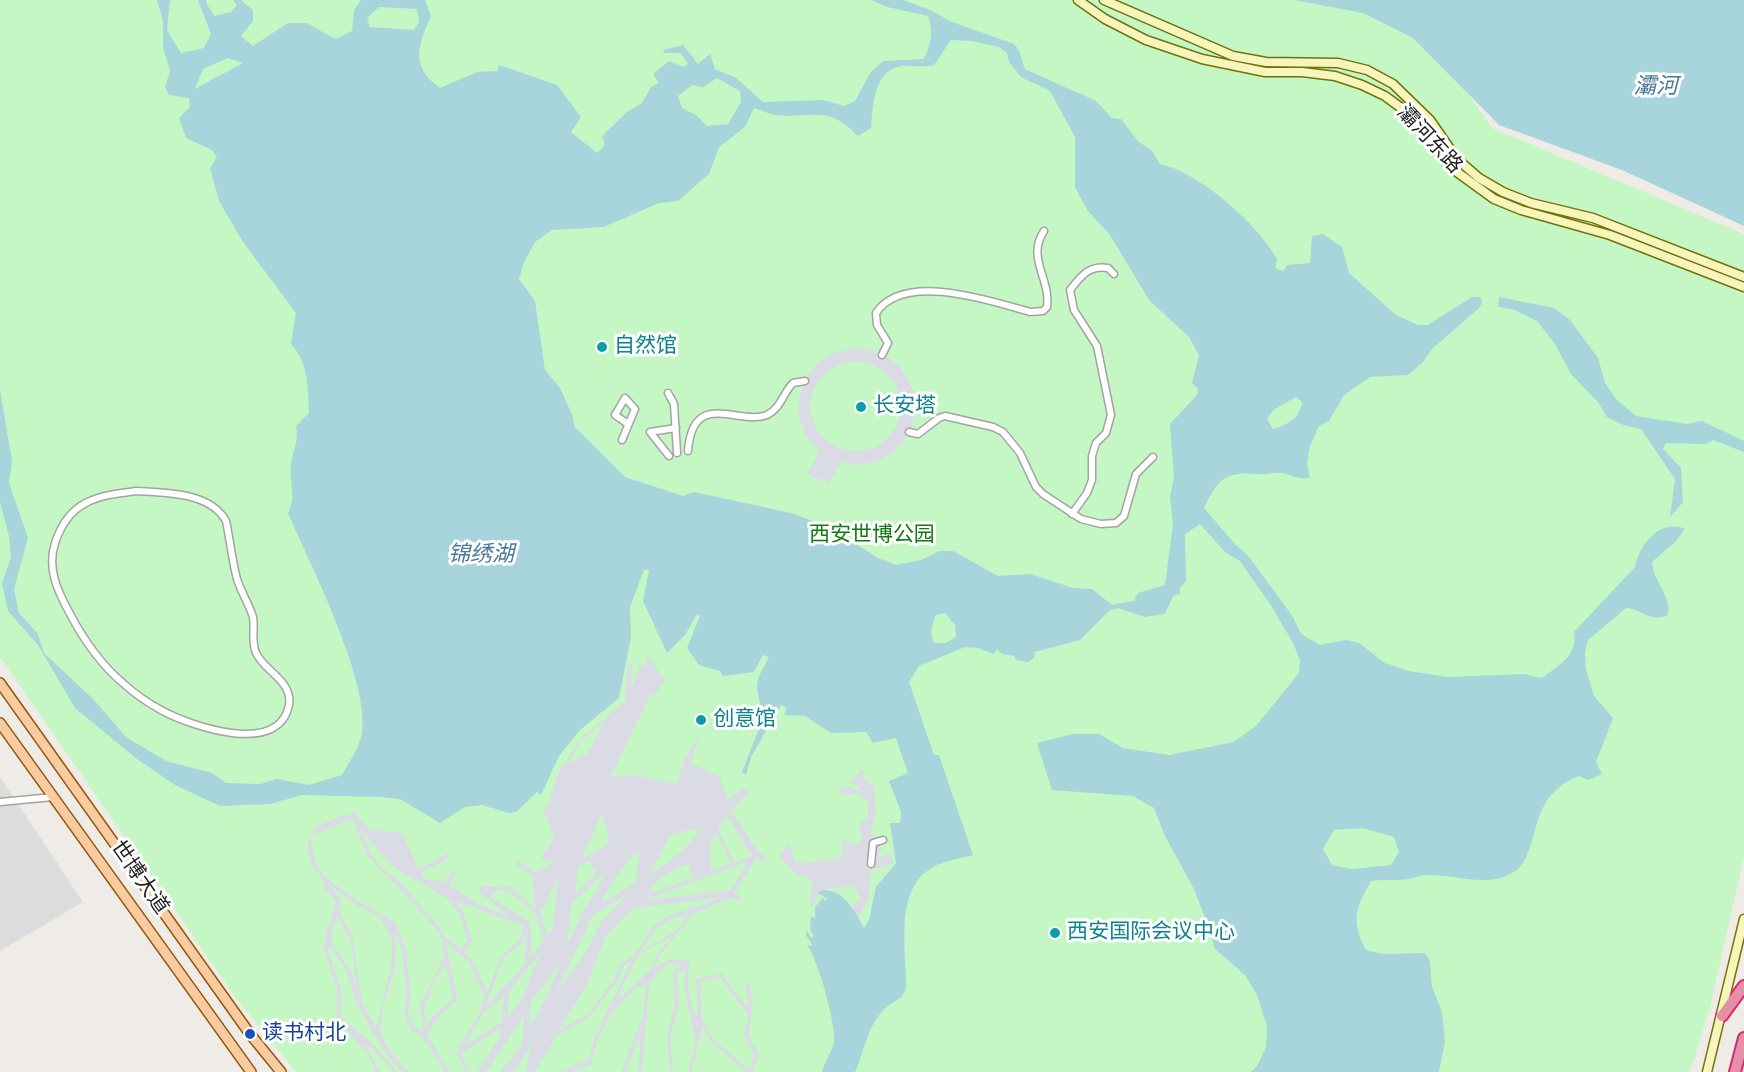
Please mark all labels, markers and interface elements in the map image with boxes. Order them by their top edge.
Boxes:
water label: 灞河 [1634,75,1678,101]
street label: 灞河东路 [1391,101,1467,179]
place label: 自然馆 [614,334,677,360]
marker: 自然馆 [595,340,609,354]
place label: 长安塔 [873,394,936,420]
marker: 长安塔 [854,400,868,414]
park label: 西安世博公园 [809,523,935,549]
water label: 锦绣湖 [448,543,514,569]
place label: 创意馆 [713,707,776,733]
marker: 创意馆 [694,713,708,727]
street label: 世博大道 [105,836,173,920]
place label: 西安国际会议中心 [1067,920,1235,946]
marker: 西安国际会议中心 [1048,926,1062,940]
place label: 读书村北 [262,1021,346,1047]
marker: 读书村北 [243,1027,257,1041]

